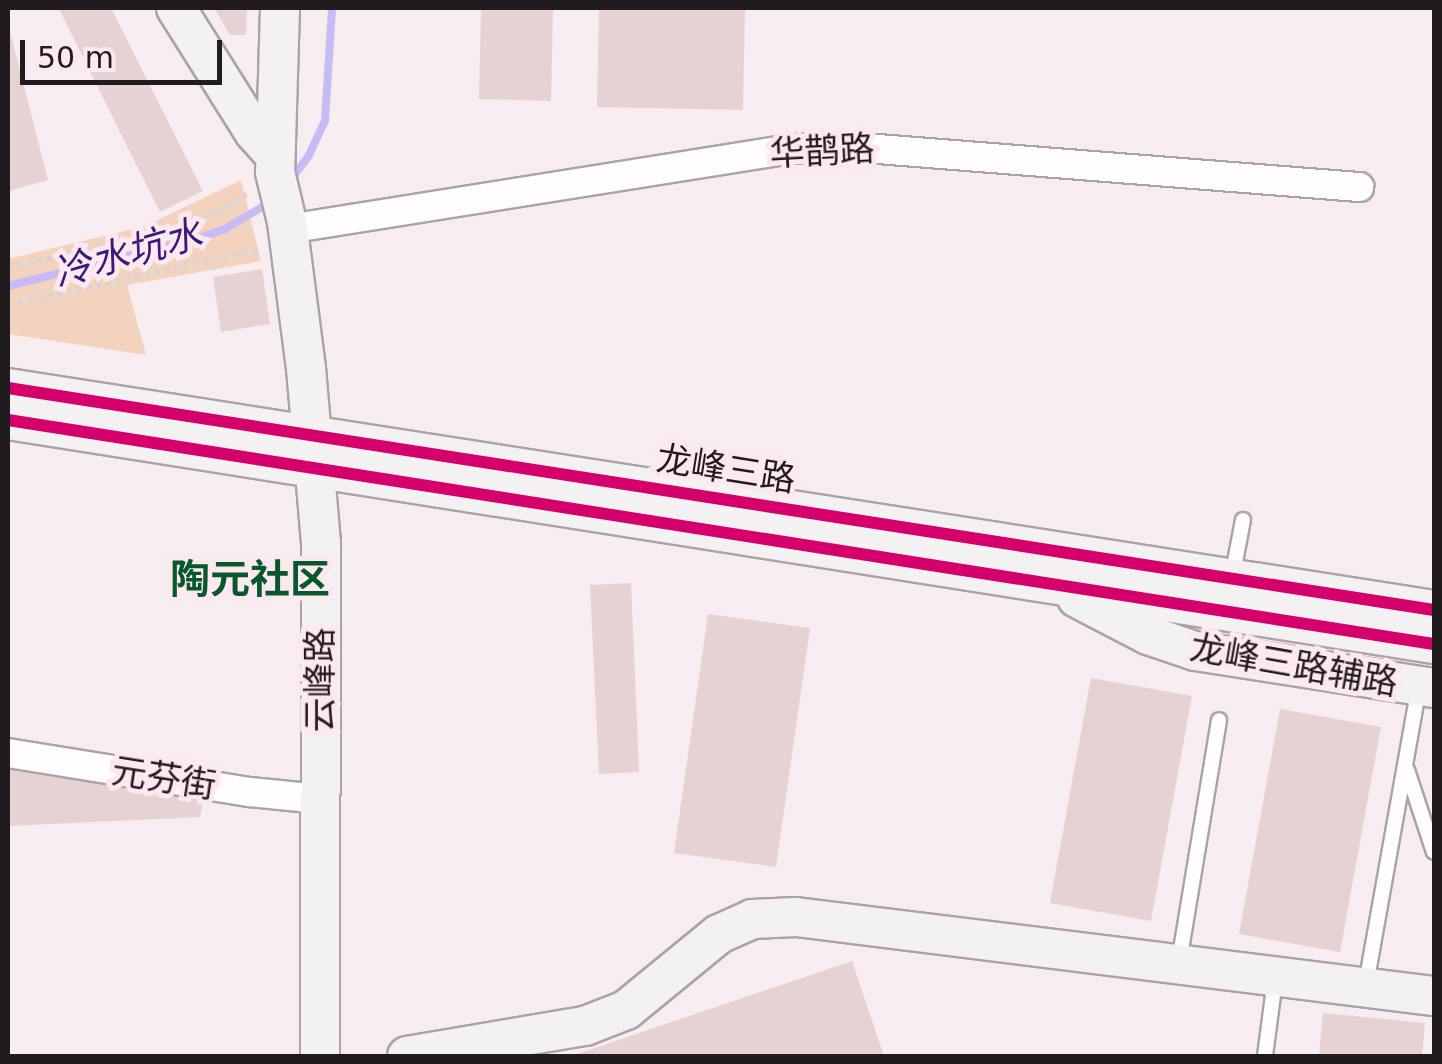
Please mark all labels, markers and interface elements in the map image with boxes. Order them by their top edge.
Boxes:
scale bar [25,20,228,82]
text: 50 m [37,40,114,75]
street label: 华鹊路 [768,127,876,175]
water label: 冷水坑水 [49,211,207,297]
street label: 龙峰三路 [654,437,798,501]
district label: 陶元社区 [170,555,330,603]
street label: 龙峰三路辅路 [1187,626,1401,704]
street label: 云峰路 [299,628,341,732]
street label: 元芬街 [109,749,219,807]

